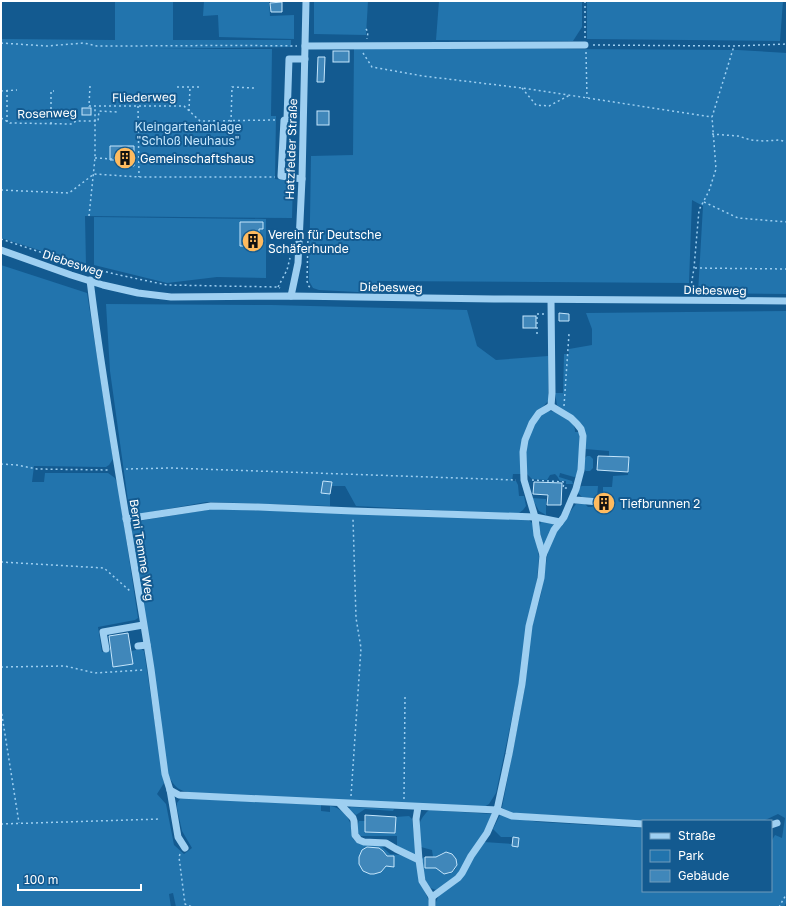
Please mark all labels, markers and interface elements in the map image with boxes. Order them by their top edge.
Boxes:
street label: Fliederweg [112,89,176,105]
street label: Hatzfelder Straße [282,98,300,200]
street label: Rosenweg [17,104,77,122]
park label: Kleingartenanlage "Schloß Neuhaus" [135,119,241,148]
building icon: Gemeinschaftshaus [112,145,138,171]
place label: Gemeinschaftshaus [140,151,254,166]
place label: Verein für Deutsche Schäferhunde [268,227,381,256]
building icon: Verein für Deutsche Schäferhunde [240,228,266,254]
street label: Diebesweg [41,246,105,280]
street label: Diebesweg [359,279,423,295]
street label: Diebesweg [683,282,747,298]
building icon: Tiefbrunnen 2 [591,490,617,516]
place label: Tiefbrunnen 2 [620,496,700,511]
street label: Berni Temme Weg [127,498,157,602]
legend [642,820,772,892]
text: Straße [678,828,716,843]
text: Park [678,848,704,863]
scale bar [18,866,141,892]
text: Gebäude [678,868,729,883]
text: 100 m [24,872,58,887]

